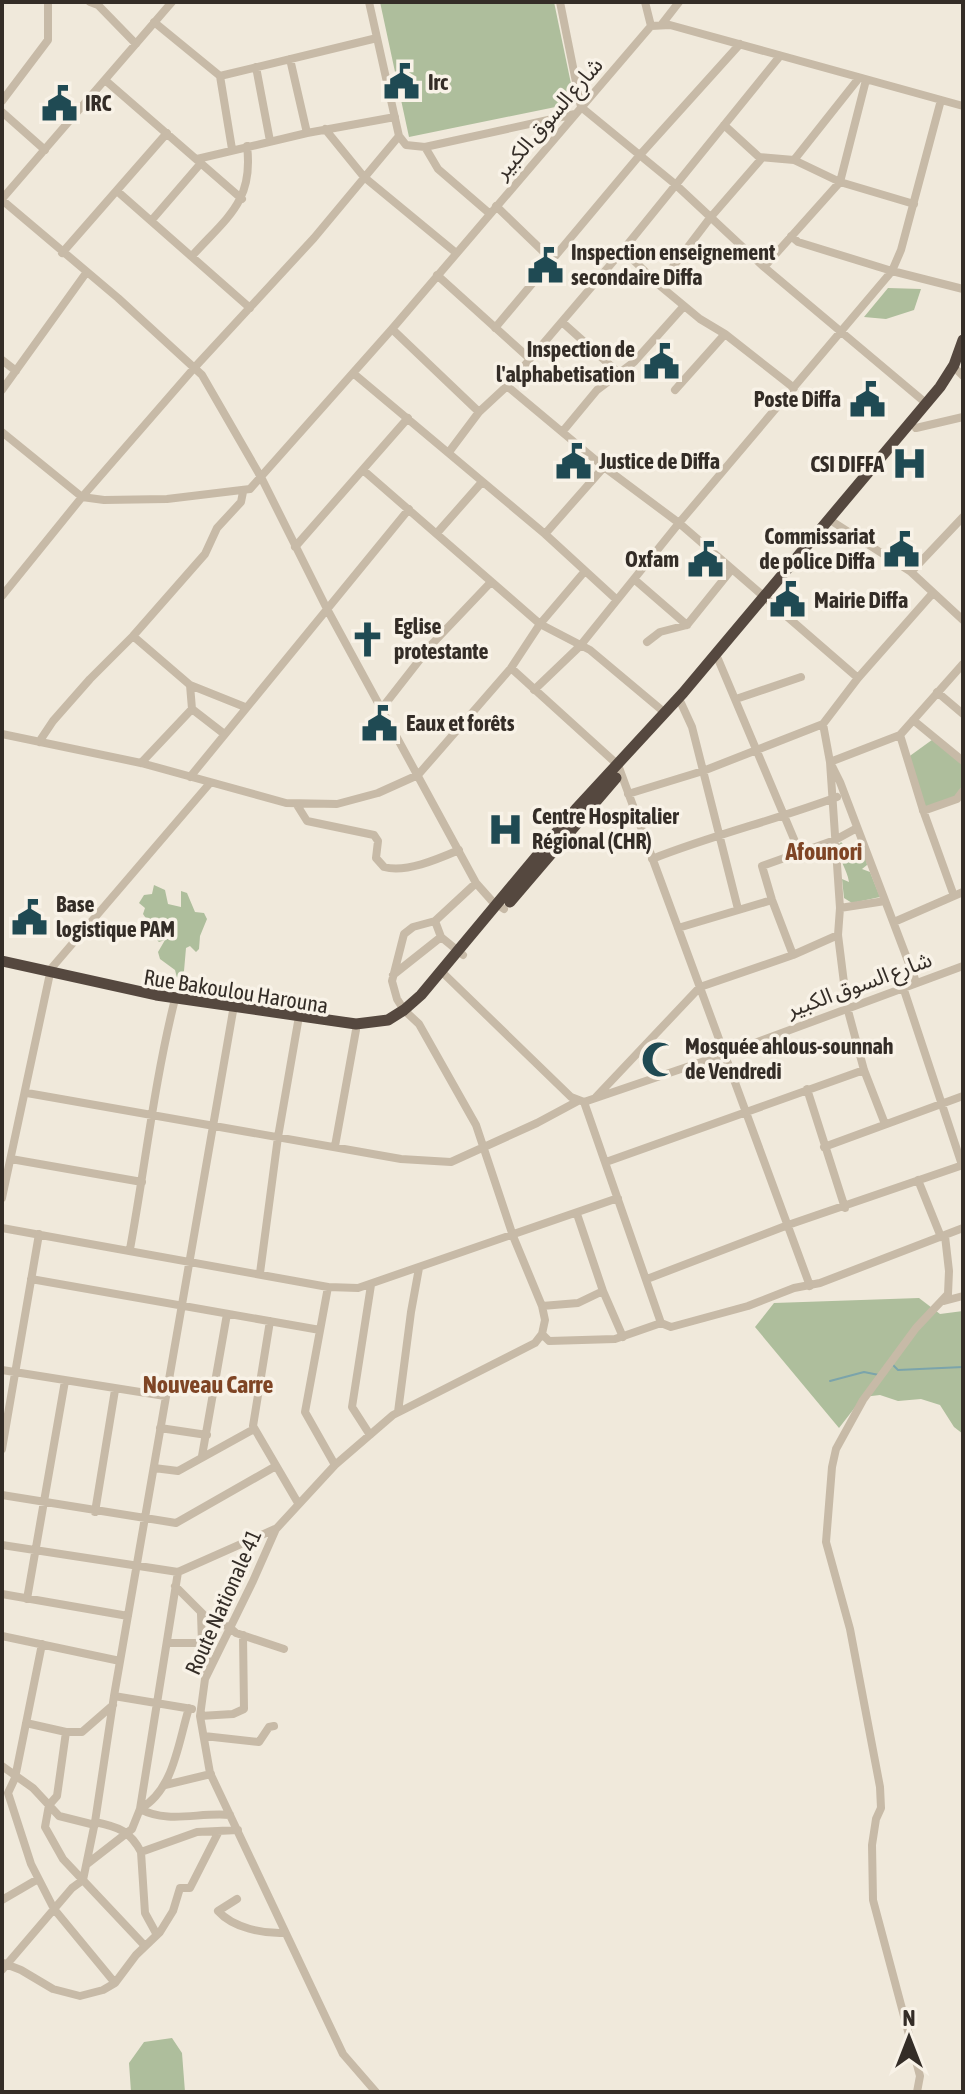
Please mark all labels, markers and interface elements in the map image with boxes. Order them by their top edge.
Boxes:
street label: شارع السوق الكبير [487,52,611,187]
public building icon: Irc [383,63,421,101]
place label: Irc [428,69,449,95]
public building icon: IRC [40,84,78,122]
place label: IRC [85,90,111,116]
place label: Inspection enseignement secondaire Diffa [571,239,776,290]
public building icon: Inspection enseignement secondaire Diffa [526,246,564,284]
place label: Inspection de l'alphabetisation [496,336,635,387]
public building icon: Inspection de l'alphabetisation [642,343,680,381]
public building icon: Poste Diffa [848,380,886,418]
place label: Poste Diffa [754,386,841,412]
public building icon: Justice de Diffa [554,442,592,480]
hospital icon: CSI DIFFA [891,445,929,483]
place label: Justice de Diffa [598,448,720,474]
place label: CSI DIFFA [810,451,884,477]
place label: Commissariat de police Diffa [759,523,876,574]
public building icon: Commissariat de police Diffa [882,530,920,568]
public building icon: Oxfam [686,540,724,578]
place label: Oxfam [625,546,679,572]
public building icon: Mairie Diffa [769,581,807,619]
place label: Mairie Diffa [814,587,908,613]
place label: Eglise protestante [394,613,488,664]
church icon: Eglise protestante [349,620,387,658]
public building icon: Eaux et forêts [361,704,399,742]
place label: Eaux et forêts [406,710,515,736]
place label: Centre Hospitalier Régional (CHR) [532,803,679,854]
hospital icon: Centre Hospitalier Régional (CHR) [487,810,525,848]
district label: Afounori [785,838,862,865]
place label: Base logistique PAM [56,891,175,942]
public building icon: Base logistique PAM [11,898,49,936]
street label: شارع السوق الكبير [782,946,937,1026]
street label: Rue Bakoulou Harouna [142,964,330,1018]
place label: Mosquée ahlous-sounnah de Vendredi [685,1033,894,1084]
mosque icon: Mosquée ahlous-sounnah de Vendredi [640,1040,678,1078]
district label: Nouveau Carre [143,1371,273,1398]
street label: Route Nationale 41 [179,1525,267,1679]
north arrow [869,1998,949,2078]
text: N [903,2005,915,2031]

